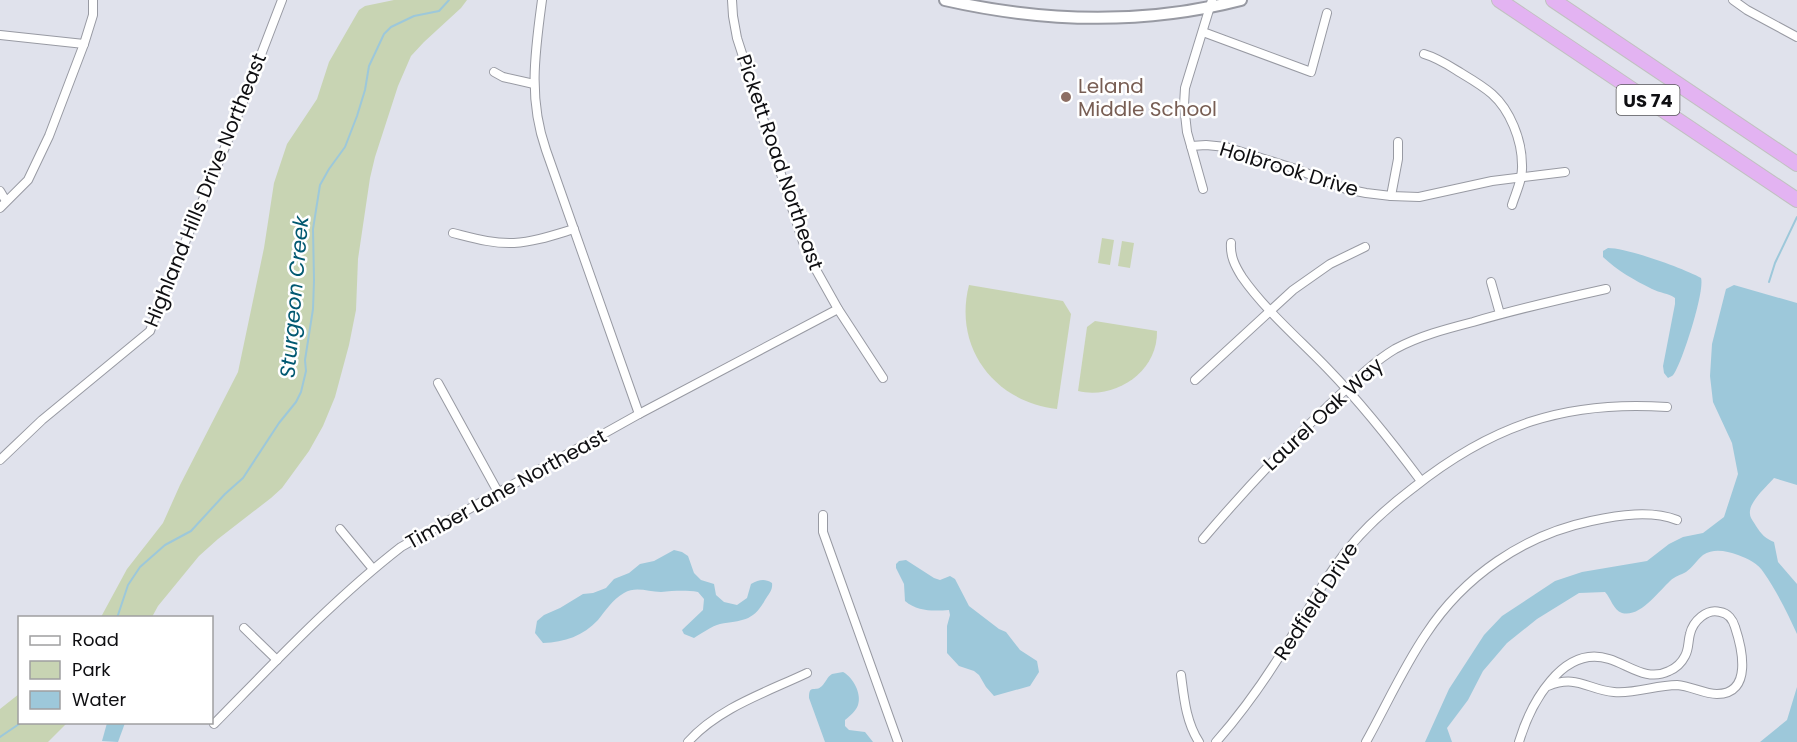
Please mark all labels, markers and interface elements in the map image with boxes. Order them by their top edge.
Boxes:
street label: Highland Hills Drive Northeast [137,49,273,331]
street label: Pickett Road Northeast [730,50,830,274]
place label: Leland Middle School [1078,72,1217,123]
road number: US 74 [1616,85,1680,115]
marker: Leland Middle School [1059,90,1073,104]
street label: Holbrook Drive [1216,135,1362,203]
water label: Sturgeon Creek [272,214,316,379]
street label: Laurel Oak Way [1257,351,1389,477]
street label: Timber Lane Northeast [400,422,612,556]
street label: Redfield Drive [1267,536,1365,666]
legend [18,616,213,724]
text: Road [72,627,119,652]
text: Park [72,657,111,682]
text: Water [72,687,126,712]

